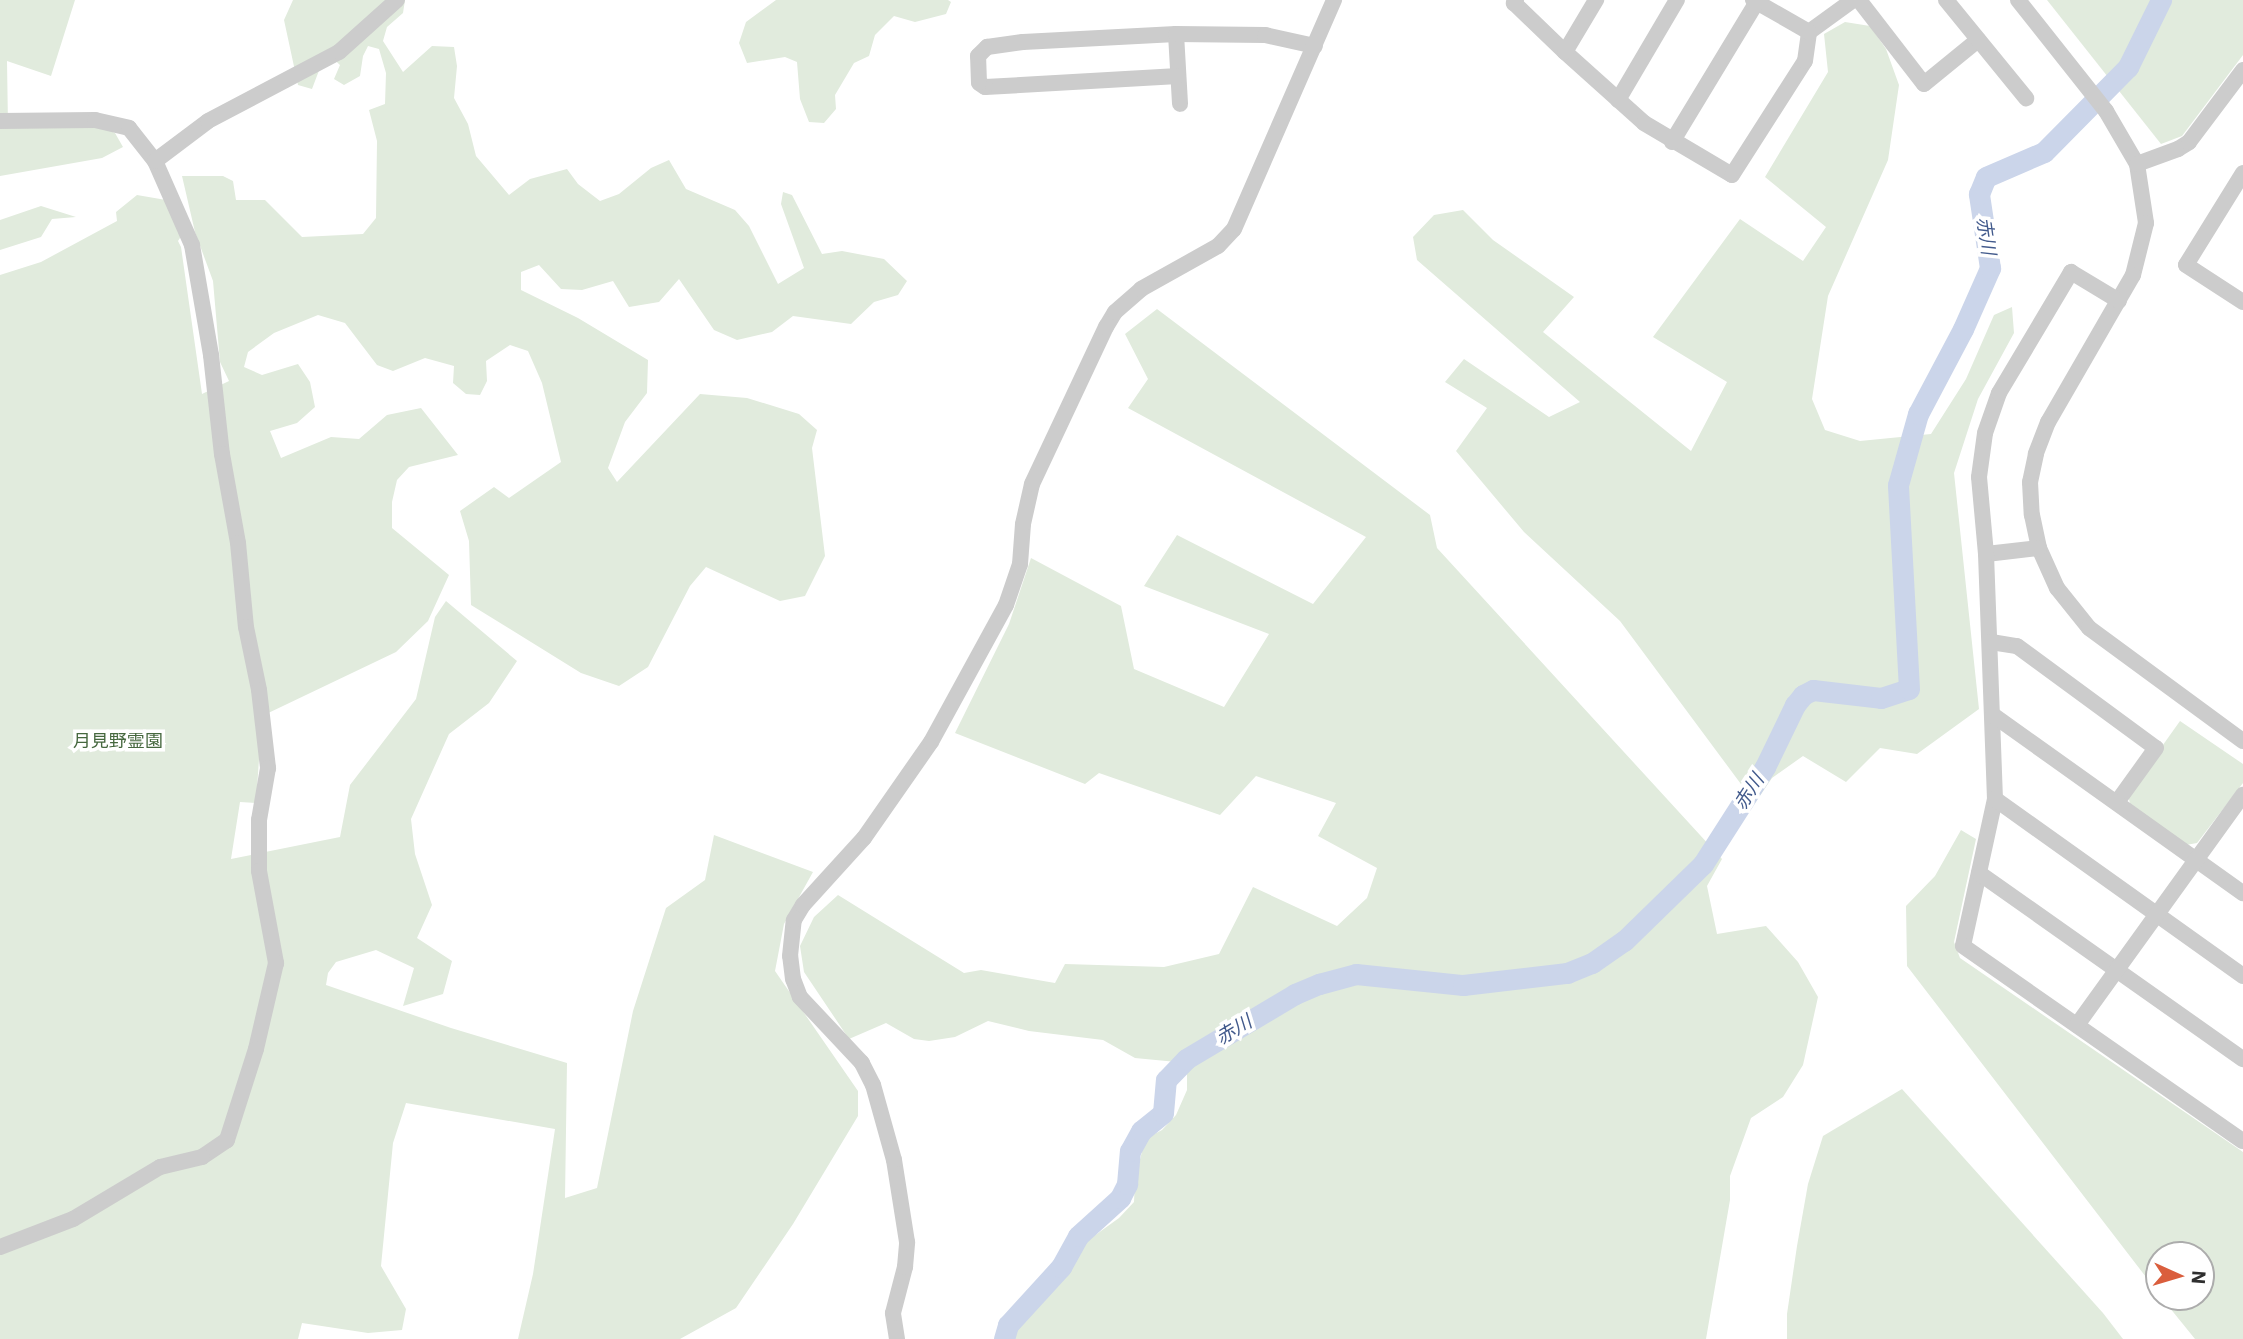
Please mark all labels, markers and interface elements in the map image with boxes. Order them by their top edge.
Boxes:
water label: 赤川 [1972,216,2000,256]
park label: 月見野霊園 [73,730,163,752]
water label: 赤川 [1729,770,1769,814]
water label: 赤川 [1212,1010,1256,1050]
north arrow [2145,1241,2215,1311]
text: N [2187,1270,2211,1285]

